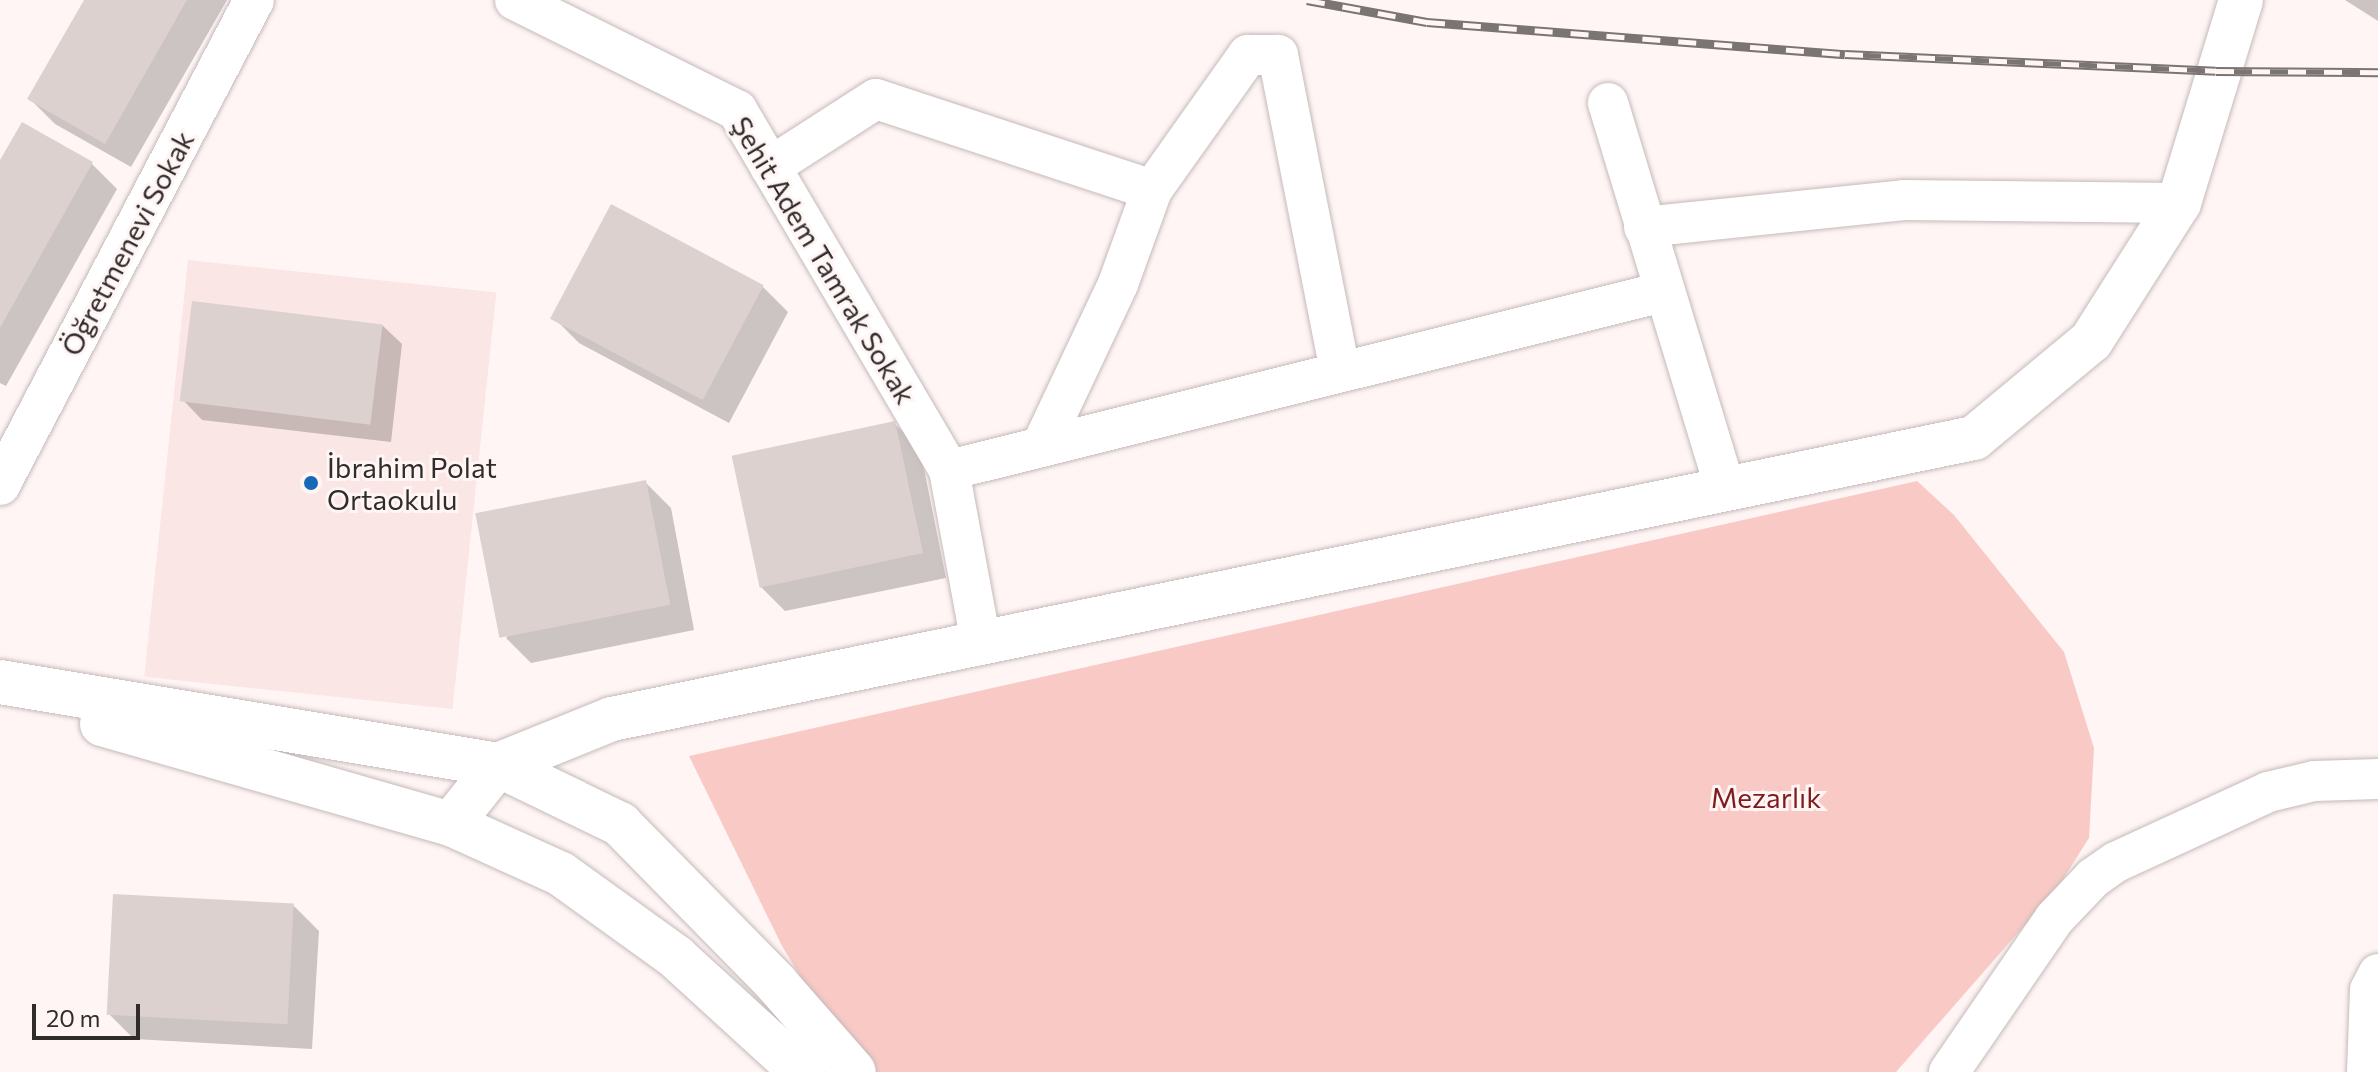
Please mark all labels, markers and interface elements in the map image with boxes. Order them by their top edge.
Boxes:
street label: Şehit Adem Tamrak Sokak [725,110,923,410]
street label: Öğretmenevi Sokak [54,125,200,361]
place label: İbrahim Polat Ortaokulu [327,450,497,516]
marker: İbrahim Polat Ortaokulu [302,474,320,492]
park label: Mezarlık [1711,780,1821,814]
scale bar [36,988,144,1038]
text: 20 m [46,1003,100,1032]

